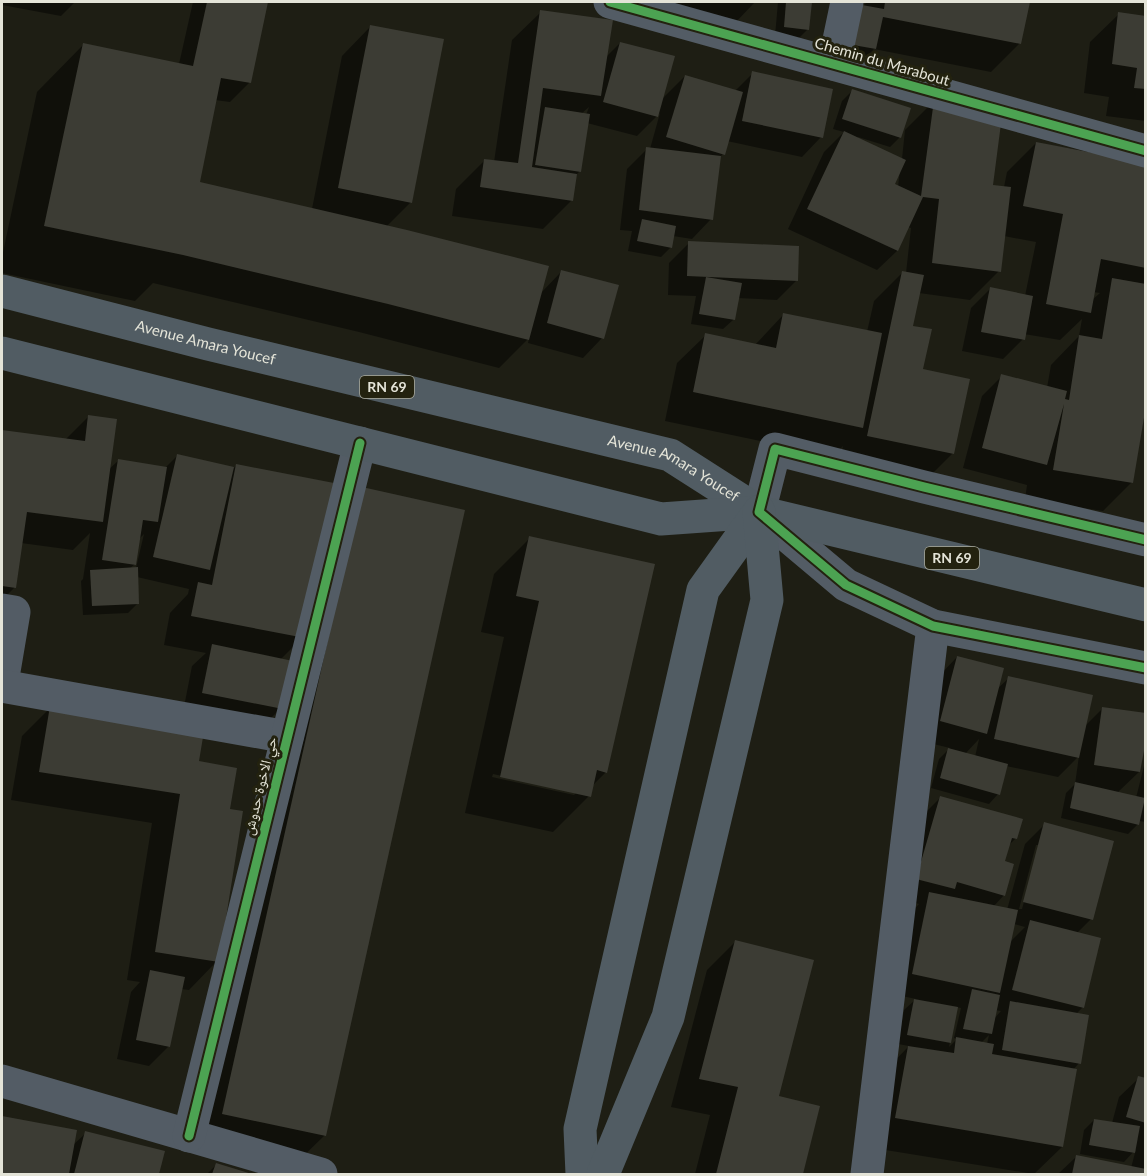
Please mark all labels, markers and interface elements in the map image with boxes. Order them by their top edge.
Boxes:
street label: Chemin du Marabout [813,33,952,89]
street label: Avenue Amara Youcef [134,316,278,368]
road number: RN 69 [360,376,414,398]
street label: Avenue Amara Youcef [606,430,743,505]
road number: RN 69 [925,547,979,569]
street label: حي الاخوة حدوش [238,734,284,838]

